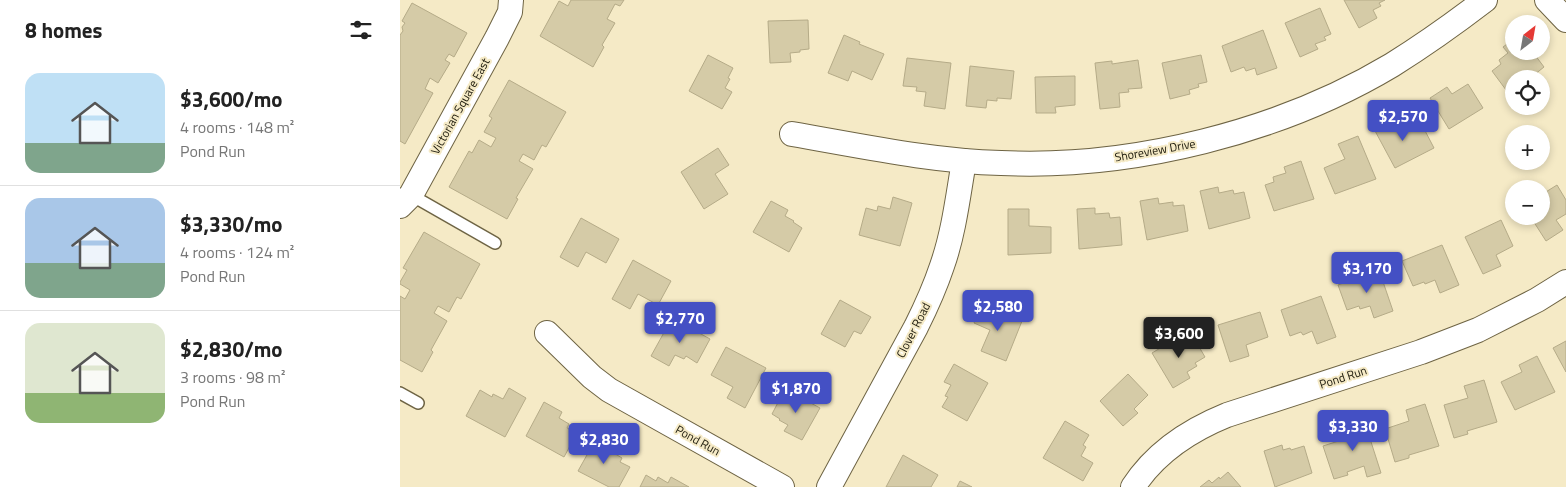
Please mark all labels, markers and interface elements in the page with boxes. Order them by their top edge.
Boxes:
text: 8 homes [25,14,102,46]
north arrow [1505,15,1550,60]
map controls [1505,15,1550,225]
icon: filters [347,16,375,44]
street label: Victorian Square East [426,54,495,158]
button: locate [1505,70,1550,115]
text: $3,600/mo [180,83,282,115]
icon: home [65,93,125,153]
pin: $2,570 [1362,100,1444,142]
text: $2,570 [1378,104,1428,128]
text: 4 rooms · 148 m² [180,115,294,139]
button: + [1505,125,1550,170]
street label: Shoreview Drive [1113,134,1197,166]
text: Pond Run [180,139,245,163]
button: − [1505,180,1550,225]
text: $3,330/mo [180,208,282,240]
icon: home [65,218,125,278]
text: 4 rooms · 124 m² [180,240,294,264]
pin: $3,170 [1326,252,1408,294]
text: $3,170 [1342,256,1392,280]
text: Pond Run [180,264,245,288]
pin: $2,580 [957,290,1039,332]
text: $2,580 [973,294,1023,318]
street label: Clover Road [891,299,935,361]
pin: $2,770 [639,302,721,344]
text: $2,770 [655,306,705,330]
pin: $3,600 [1138,316,1220,359]
text: $3,600 [1154,321,1204,345]
text: $2,830/mo [180,333,282,365]
icon: home [65,343,125,403]
street label: Pond Run [1317,360,1369,394]
text: 3 rooms · 98 m² [180,365,285,389]
pin: $1,870 [755,372,837,414]
text: $1,870 [771,376,821,400]
text: Pond Run [180,389,245,413]
pin: $3,330 [1312,410,1394,452]
text: $3,330 [1328,414,1378,438]
street label: Pond Run [672,420,724,460]
pin: $2,830 [563,422,645,465]
text: $2,830 [579,427,629,451]

